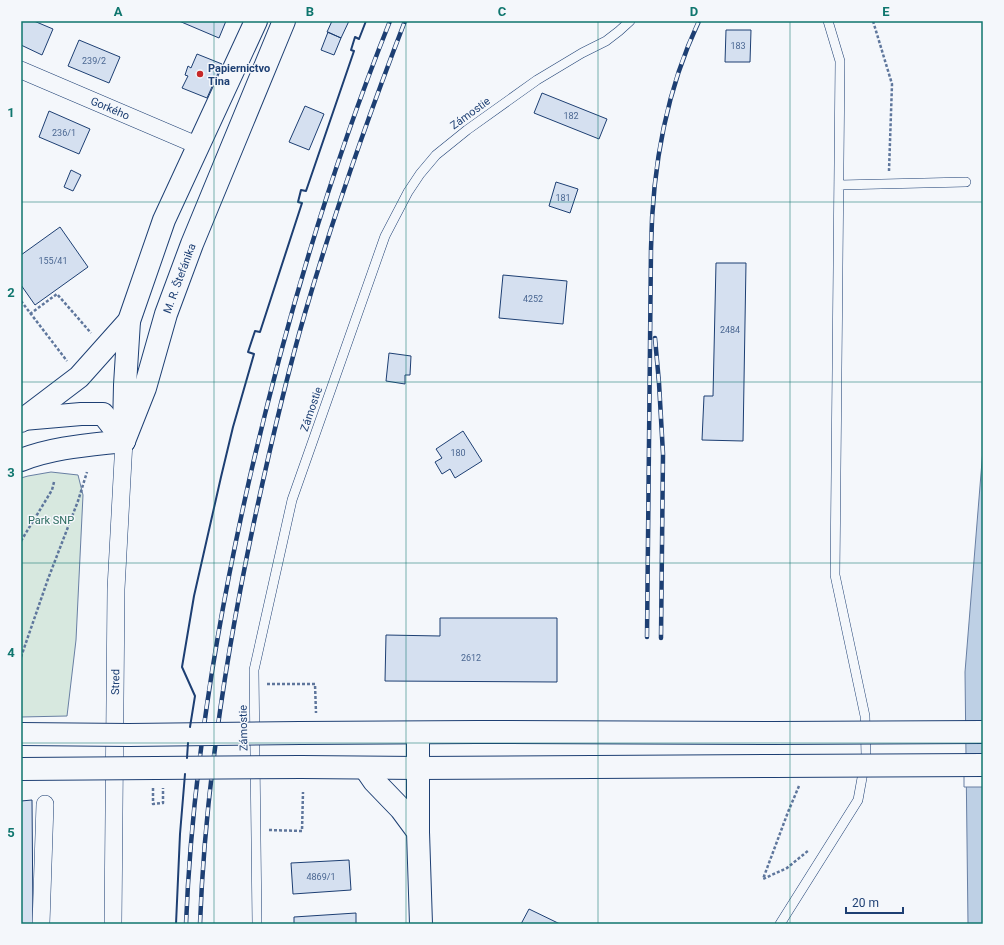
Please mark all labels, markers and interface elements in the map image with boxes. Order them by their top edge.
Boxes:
text: A [114,4,123,19]
text: B [306,4,314,19]
text: C [498,4,507,19]
text: D [690,4,698,19]
text: E [882,4,890,19]
house number: 183 [730,41,746,51]
house number: 239/2 [82,56,106,66]
place label: Papiernictvo Tina [208,62,270,88]
marker: Papiernictvo Tina [195,69,205,79]
street label: Gorkého [89,94,131,123]
street label: Zámostie [448,94,493,132]
text: 1 [7,105,15,120]
house number: 182 [563,111,579,121]
house number: 236/1 [52,128,76,138]
house number: 181 [555,193,571,203]
street label: M. R. Štefánika [161,242,199,315]
house number: 155/41 [38,256,68,266]
text: 2 [7,285,15,300]
house number: 4252 [523,294,543,304]
house number: 2484 [720,325,740,335]
street label: Zámostie [298,385,325,433]
house number: 180 [450,448,466,458]
text: 3 [7,465,15,480]
park label: Park SNP [28,514,74,527]
text: 4 [7,645,15,660]
house number: 2612 [461,653,481,663]
street label: Stred [109,669,122,695]
street label: Zámostie [237,705,250,751]
text: 5 [7,825,15,840]
house number: 4869/1 [306,872,336,882]
scale bar [846,889,903,915]
text: 20 m [852,896,879,910]

